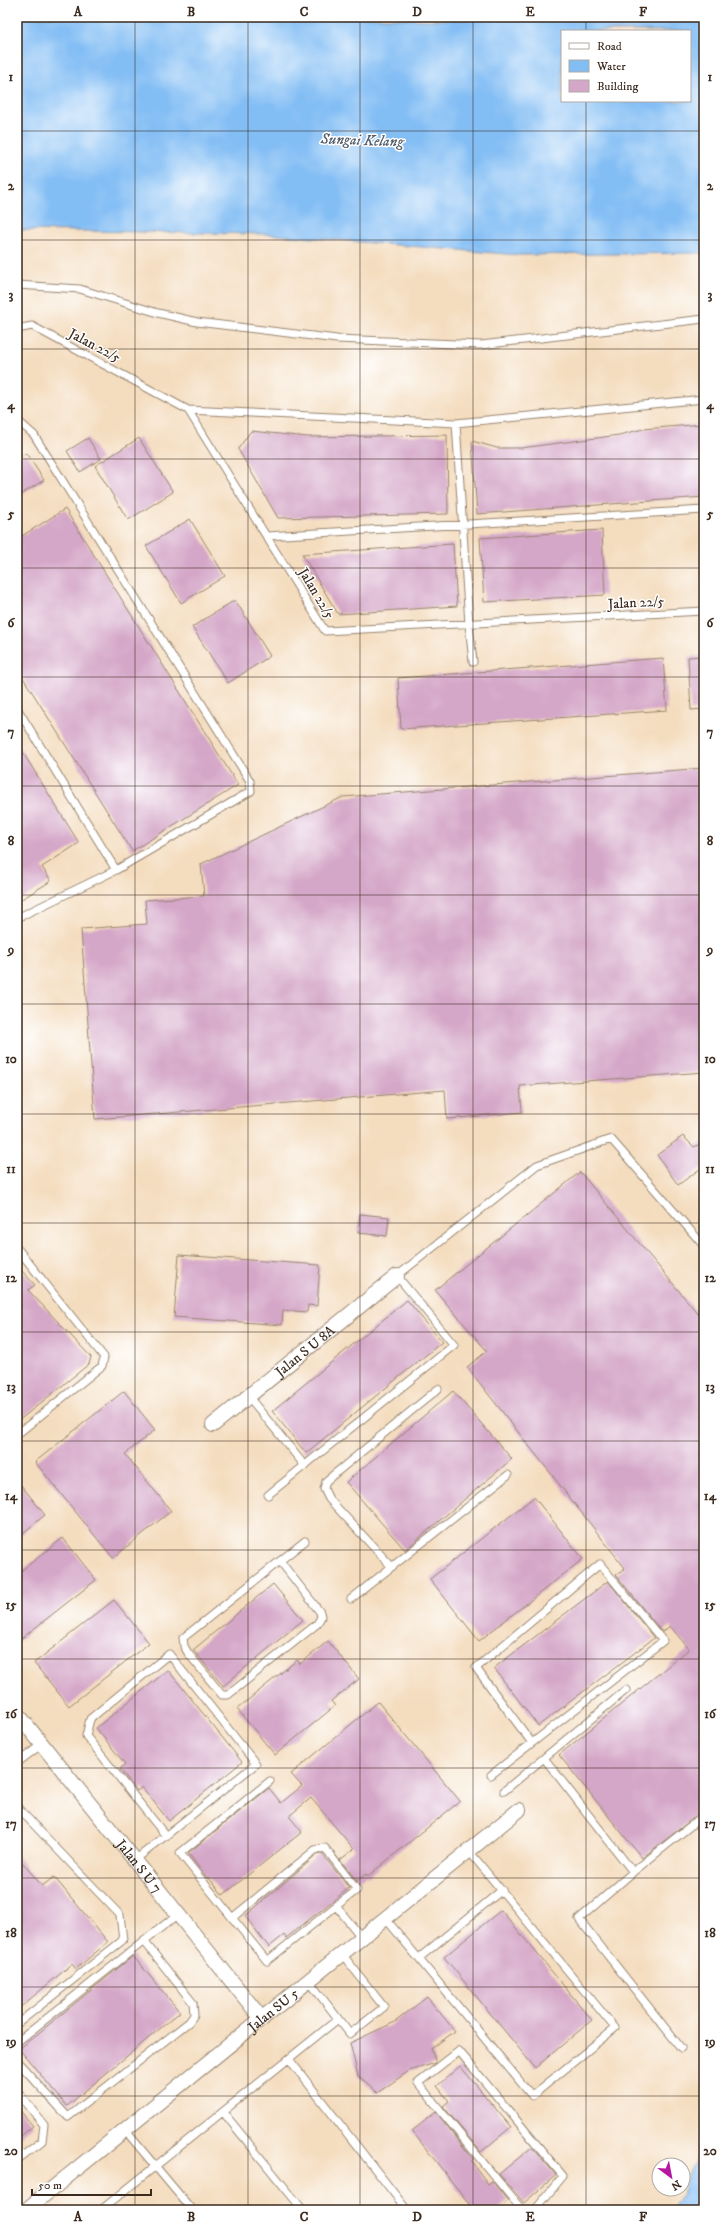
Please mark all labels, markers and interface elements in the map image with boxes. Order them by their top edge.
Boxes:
text: A [73,4,83,20]
text: B [187,4,195,20]
text: C [300,4,309,20]
text: D [412,4,422,20]
text: E [525,4,535,20]
text: F [639,4,648,20]
legend [561,30,691,102]
text: Road [597,39,622,54]
text: Water [596,59,626,74]
text: 1 [9,69,14,85]
text: 1 [708,69,713,85]
text: Building [597,79,638,94]
water label: Sungai Kelang [319,130,406,152]
text: 2 [8,178,15,194]
text: 2 [707,178,714,194]
text: 3 [9,287,14,303]
text: 3 [708,287,713,303]
street label: Jalan 22/5 [64,324,124,367]
text: 4 [6,397,15,414]
text: 4 [705,397,714,414]
text: 5 [7,506,15,522]
text: 5 [706,506,714,522]
street label: Jalan 22/5 [293,563,338,622]
street label: Jalan 22/5 [606,593,665,614]
text: 6 [8,615,16,631]
text: 6 [707,615,715,631]
text: 7 [8,724,15,740]
text: 7 [707,724,714,740]
text: 8 [8,833,15,849]
text: 8 [707,833,714,849]
text: 9 [7,942,14,958]
text: 9 [706,942,713,958]
text: 10 [5,1051,17,1067]
text: 10 [704,1051,716,1067]
text: 11 [6,1161,16,1177]
text: 11 [705,1161,715,1177]
text: 12 [5,1270,17,1286]
text: 12 [704,1270,716,1286]
street label: Jalan S U 8A [270,1321,340,1382]
text: 13 [6,1379,16,1395]
text: 13 [705,1379,715,1395]
text: 14 [5,1488,18,1505]
text: 14 [704,1488,717,1505]
text: 15 [5,1597,17,1613]
text: 15 [704,1597,716,1613]
text: 16 [5,1706,18,1722]
text: 16 [704,1706,717,1722]
text: 17 [5,1816,17,1832]
text: 17 [704,1816,716,1832]
street label: Jalan S U 7 [111,1835,166,1897]
text: 18 [5,1925,17,1941]
text: 18 [704,1925,716,1941]
street label: Jalan SU 5 [243,1985,303,2038]
text: 19 [5,2034,17,2050]
text: 19 [704,2034,716,2050]
text: 20 [4,2143,18,2159]
text: 20 [703,2143,717,2159]
north arrow [651,2157,691,2197]
scale bar [32,2171,151,2197]
text: N [668,2176,683,2193]
text: 50 m [38,2178,62,2193]
text: A [73,2209,83,2225]
text: B [187,2209,195,2225]
text: C [300,2209,309,2225]
text: D [412,2209,422,2225]
text: E [525,2209,535,2225]
text: F [639,2209,648,2225]

